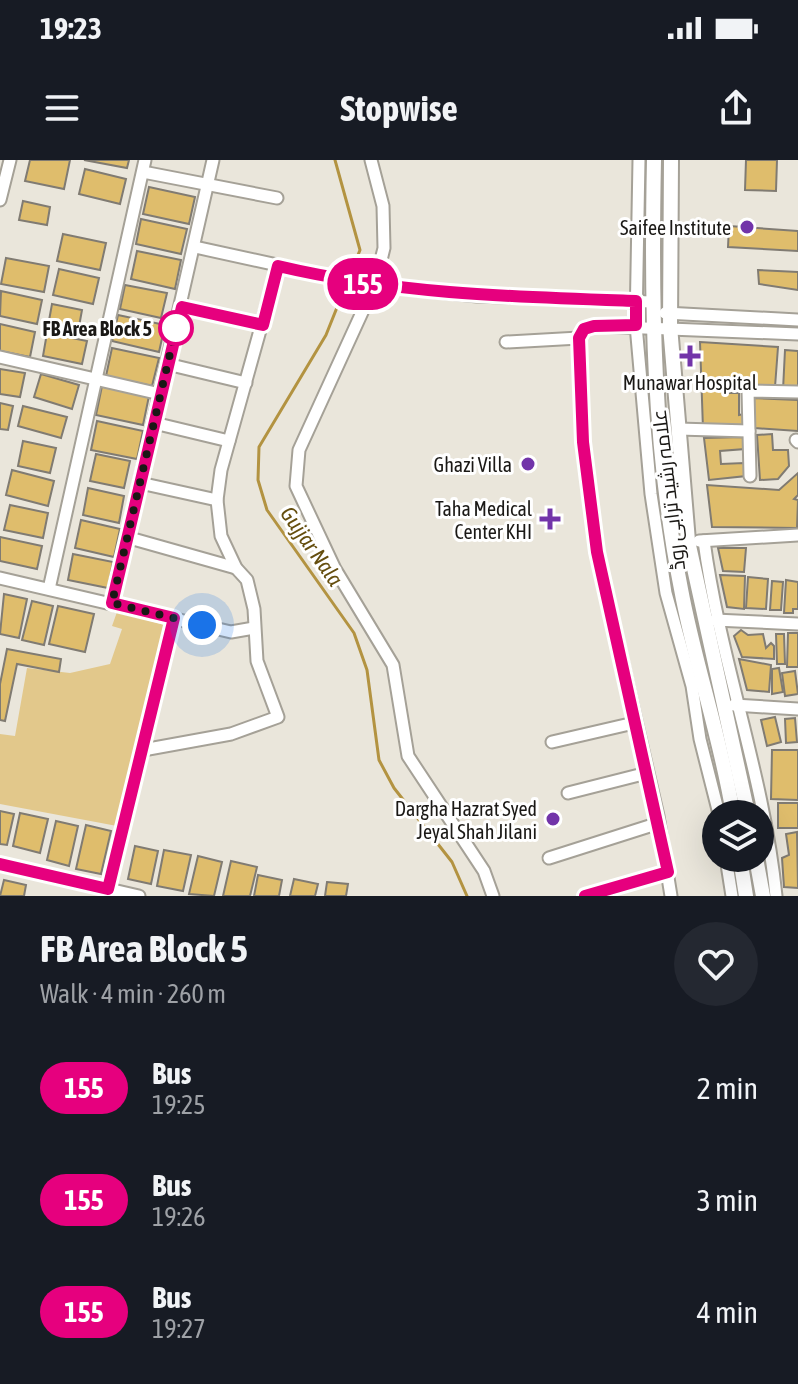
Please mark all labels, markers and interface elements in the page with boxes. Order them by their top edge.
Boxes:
text: 19:23 [40,11,102,45]
icon: menu [40,86,84,130]
icon: share [714,86,758,130]
text: Stopwise [340,87,458,129]
place label: Saifee Institute [620,216,731,239]
marker: Saifee Institute [738,218,756,236]
line badge: 155 [317,258,409,310]
text: 155 [343,268,383,300]
marker: FB Area Block 5 [159,311,193,345]
place label: FB Area Block 5 [43,317,152,340]
marker: Munawar Hospital [679,345,701,367]
place label: Munawar Hospital [623,371,758,394]
street label: علامہ رشید ترابی روڈ [647,408,691,572]
place label: Ghazi Villa [434,453,512,476]
marker: Ghazi Villa [519,455,537,473]
place label: Taha Medical Center KHI [435,497,533,543]
water label: Gujjar Nala [275,501,349,591]
marker: Taha Medical Center KHI [539,508,561,530]
your location [182,605,222,645]
place label: Dargha Hazrat Syed Jeyal Shah Jilani [395,797,537,843]
map controls [702,800,774,872]
button: layers [702,800,774,872]
marker: Dargha Hazrat Syed Jeyal Shah Jilani [544,810,562,828]
button: heart [674,922,758,1006]
text: FB Area Block 5 [40,927,248,970]
text: Walk · 4 min · 260 m [40,979,226,1009]
text: Bus [152,1056,191,1090]
text: 2 min [697,1071,758,1105]
text: 155 [64,1072,104,1104]
text: 19:25 [152,1090,206,1120]
text: Bus [152,1168,191,1202]
text: 3 min [697,1183,758,1217]
text: 155 [64,1184,104,1216]
text: 19:26 [152,1202,206,1232]
text: Bus [152,1280,191,1314]
text: 4 min [697,1295,758,1329]
text: 155 [64,1296,104,1328]
text: 19:27 [152,1314,206,1344]

